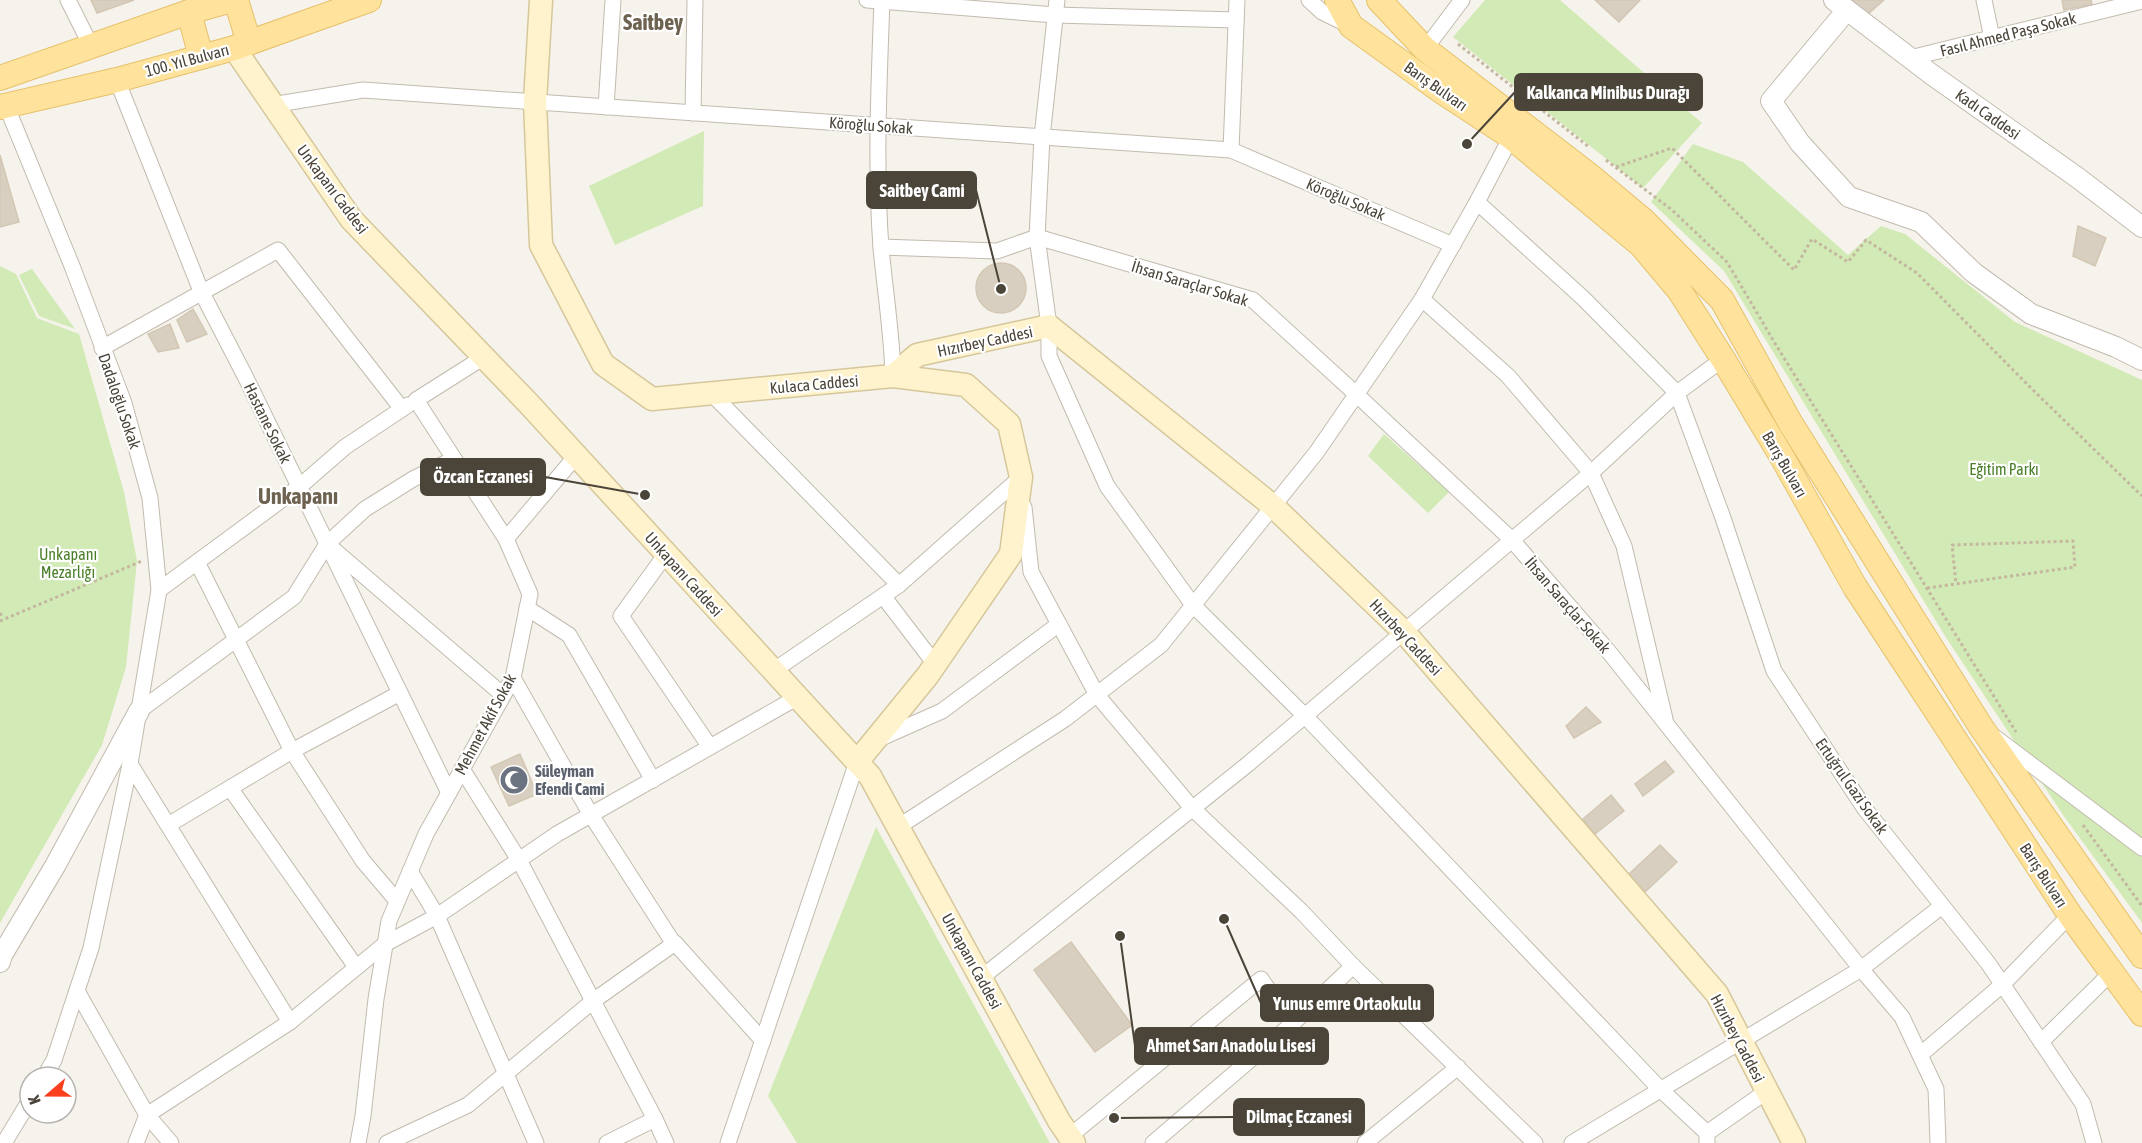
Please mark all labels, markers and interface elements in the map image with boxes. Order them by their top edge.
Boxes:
street label: Fasıl Ahmed Paşa Sokak [1938,8,2078,61]
district label: Saitbey [623,9,683,35]
street label: 100. Yıl Bulvarı [143,40,231,80]
street label: Barış Bulvarı [1400,58,1471,115]
callout: Kalkanca Minibus Durağı [1515,74,1702,110]
text: Kalkanca Minibus Durağı [1526,82,1690,103]
street label: Kadı Caddesi [1952,85,2024,143]
street label: Köroğlu Sokak [828,113,914,138]
street label: Unkapanı Caddesi [293,141,372,238]
callout: Saitbey Cami [867,172,976,208]
street label: Köroğlu Sokak [1303,174,1388,225]
text: Saitbey Cami [879,180,965,201]
street label: İhsan Saraçlar Sokak [1129,257,1251,310]
street label: Hızırbey Caddesi [936,322,1035,361]
street label: Dadaloğlu Sokak [94,351,145,451]
street label: Kulaca Caddesi [769,371,859,397]
street label: Hastane Sokak [241,380,295,466]
street label: Barış Bulvarı [1758,428,1811,501]
callout: Özcan Eczanesi [421,459,545,495]
park label: Eğitim Parkı [1969,460,2039,479]
text: Özcan Eczanesi [433,466,533,487]
district label: Unkapanı [258,483,338,509]
street label: Unkapanı Caddesi [641,528,726,620]
park label: Unkapanı Mezarlığı [39,545,97,582]
street label: İhsan Saraçlar Sokak [1521,553,1615,657]
street label: Hızırbey Caddesi [1366,595,1446,679]
street label: Mehmet Akif Sokak [451,670,519,778]
street label: Ertuğrul Gazi Sokak [1811,735,1892,838]
place label: Süleyman Efendi Cami [535,762,605,798]
mosque icon: Süleyman Efendi Cami [498,764,530,796]
street label: Barış Bulvarı [2016,840,2071,911]
street label: Unkapanı Caddesi [937,910,1006,1013]
callout: Yunus emre Ortaokulu [1261,985,1433,1021]
street label: Hızırbey Caddesi [1706,991,1769,1086]
text: Yunus emre Ortaokulu [1272,993,1421,1014]
callout: Ahmet Sarı Anadolu Lisesi [1135,1028,1328,1064]
text: Ahmet Sarı Anadolu Lisesi [1145,1035,1316,1056]
north arrow [18,1065,78,1125]
text: K [24,1093,44,1107]
callout: Dilmaç Eczanesi [1234,1099,1364,1135]
text: Dilmaç Eczanesi [1246,1106,1352,1127]

